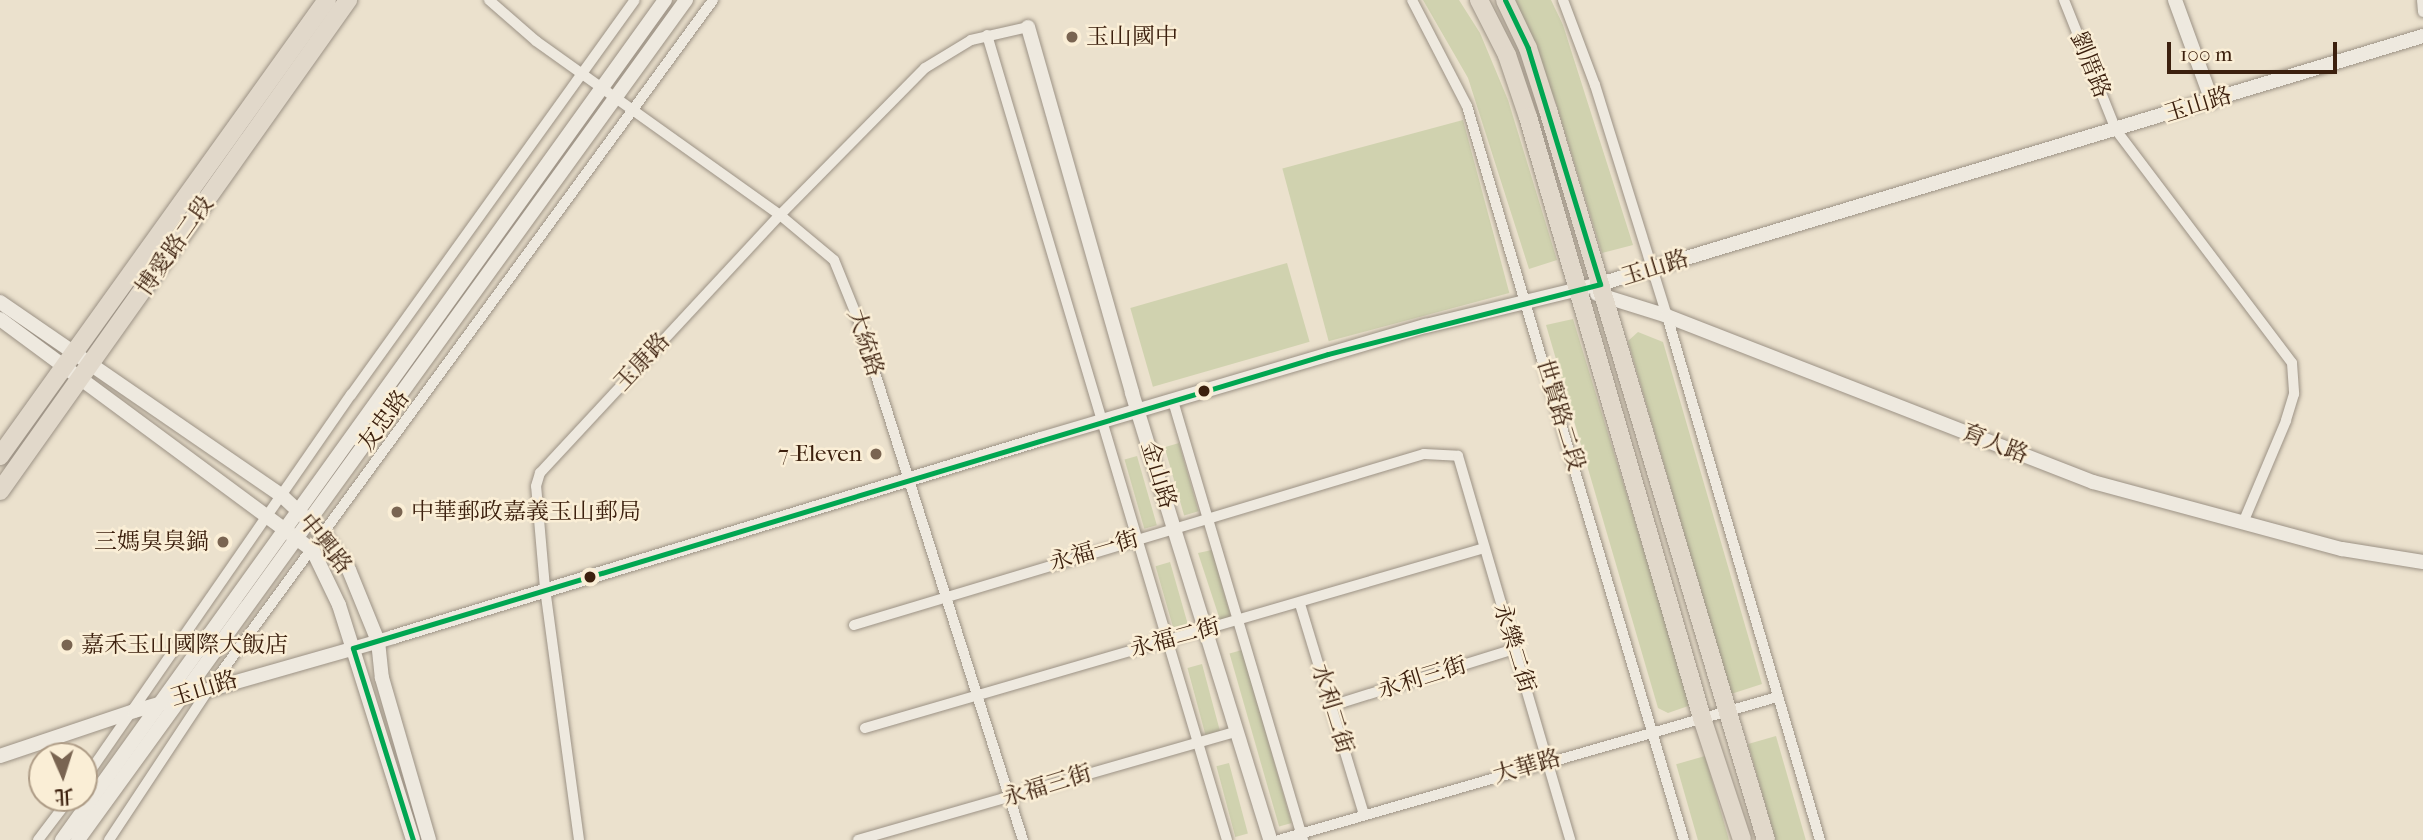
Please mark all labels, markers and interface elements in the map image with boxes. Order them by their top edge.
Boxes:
place label: 玉山國中 [1086,23,1178,51]
street label: 劉厝路 [2064,28,2116,102]
scale bar [2171,28,2341,72]
marker: 玉山國中 [1064,29,1080,45]
text: 100 m [2180,42,2233,66]
street label: 玉山路 [2161,82,2235,128]
street label: 博愛路二段 [131,191,219,301]
street label: 玉山路 [1618,245,1692,291]
street label: 大統路 [841,306,889,380]
street label: 玉康路 [608,327,676,397]
street label: 世賢路二段 [1530,356,1590,474]
unlabelled marker [1197,384,1211,398]
street label: 友忠路 [353,385,415,457]
street label: 育人路 [1958,419,2032,469]
street label: 金山路 [1135,438,1181,512]
place label: 7-Eleven [778,440,862,468]
marker: 7-Eleven [868,446,884,462]
place label: 中華郵政嘉義玉山郵局 [411,498,641,526]
marker: 中華郵政嘉義玉山郵局 [389,504,405,520]
street label: 中興路 [293,509,357,579]
street label: 永福一街 [1046,525,1142,577]
place label: 三媽臭臭鍋 [94,528,209,556]
marker: 三媽臭臭鍋 [215,534,231,550]
unlabelled marker [583,570,597,584]
street label: 永樂二街 [1487,600,1541,696]
street label: 永福二街 [1127,613,1223,663]
place label: 嘉禾玉山國際大飯店 [81,631,288,659]
marker: 嘉禾玉山國際大飯店 [59,637,75,653]
street label: 永利三街 [1374,651,1470,705]
street label: 水利二街 [1305,661,1359,757]
street label: 玉山路 [167,666,241,712]
north arrow [28,742,98,812]
street label: 大華路 [1490,744,1564,790]
street label: 永福三街 [999,759,1095,813]
text: 北 [54,784,74,807]

